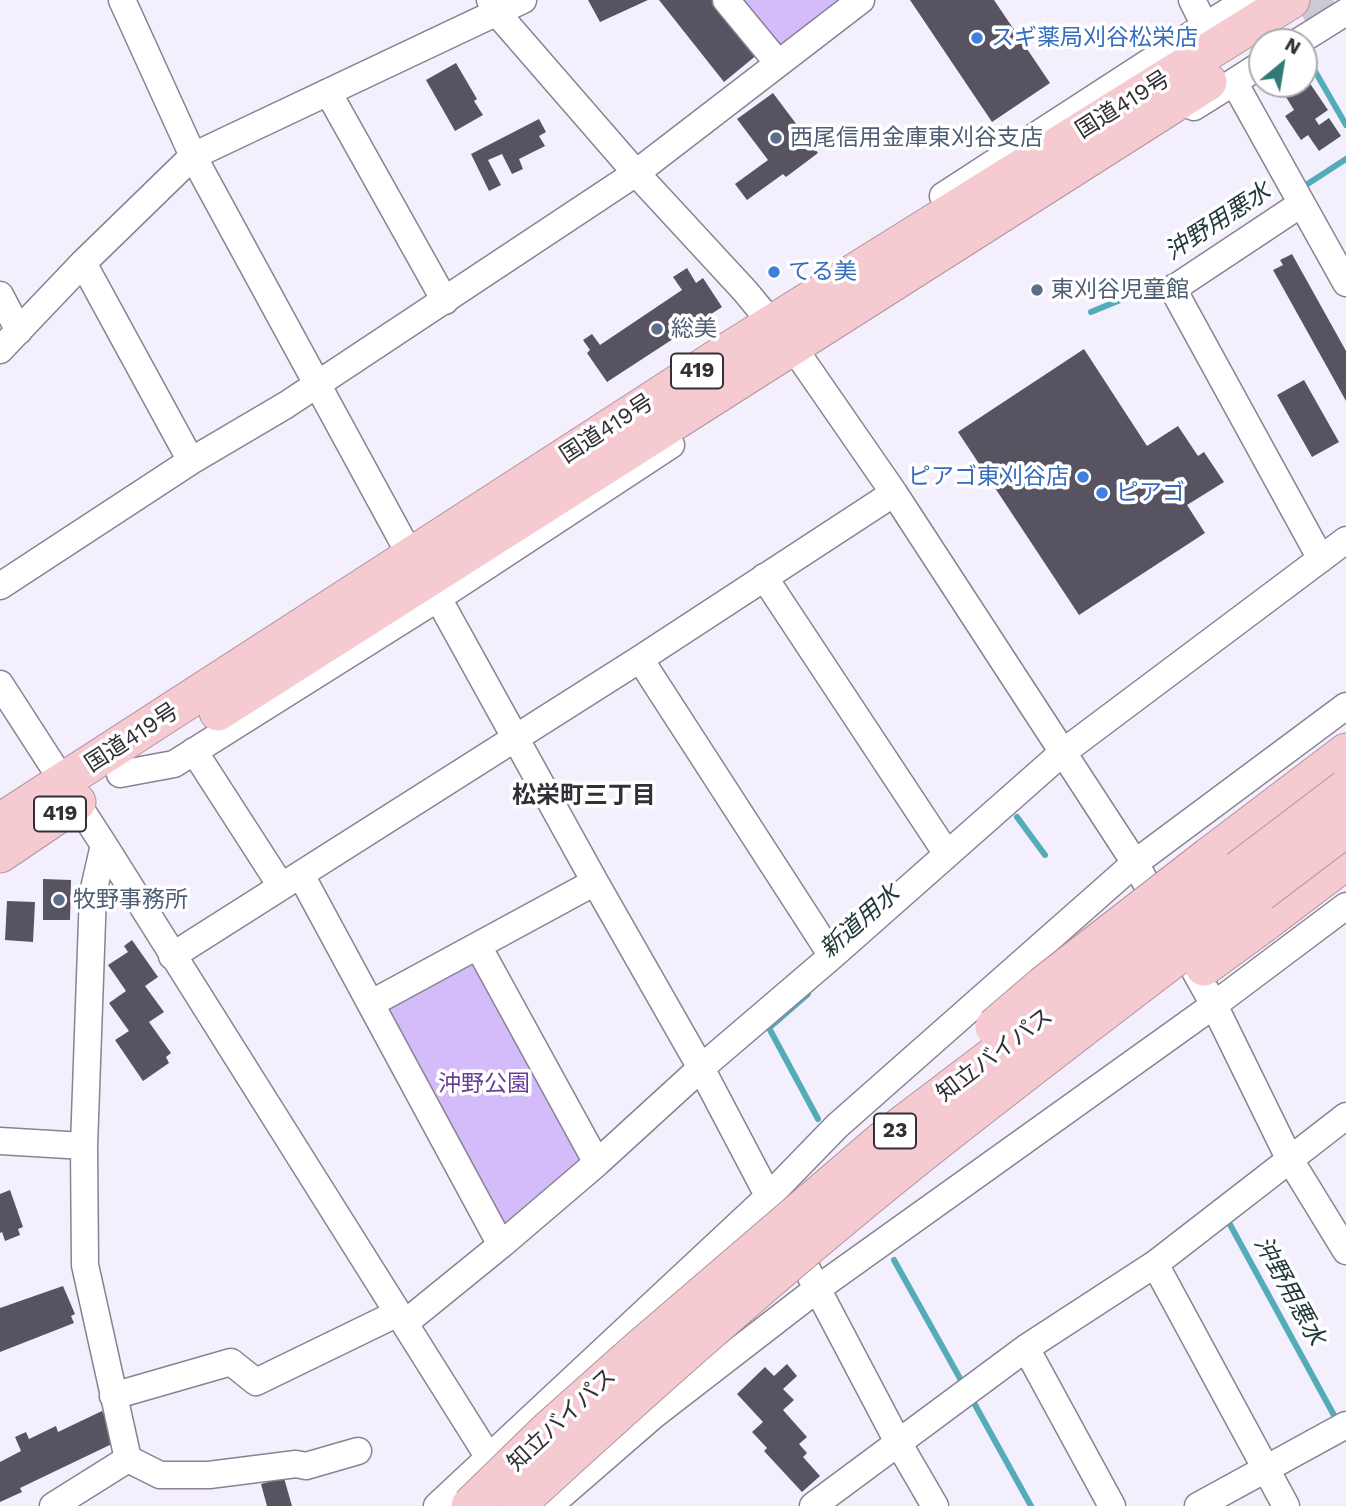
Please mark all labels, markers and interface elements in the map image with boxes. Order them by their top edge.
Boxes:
place label: スギ薬局刈谷松栄店 [991,24,1198,52]
north arrow [1248,28,1318,98]
marker: スギ薬局刈谷松栄店 [969,30,985,46]
text: N [1281,33,1305,60]
street label: 国道419号 [1071,65,1175,145]
place label: 西尾信用金庫東刈谷支店 [790,124,1043,152]
marker: 西尾信用金庫東刈谷支店 [768,130,784,146]
water label: 沖野用悪水 [1160,177,1276,267]
place label: てる美 [788,258,857,286]
marker: てる美 [766,264,782,280]
place label: 東刈谷児童館 [1051,276,1189,304]
marker: 東刈谷児童館 [1029,282,1045,298]
place label: 総美 [671,315,717,343]
marker: 総美 [649,321,665,337]
road number: 419 [671,354,723,388]
street label: 国道419号 [555,389,659,469]
place label: ピアゴ東刈谷店 [908,463,1069,491]
marker: ピアゴ東刈谷店 [1075,469,1091,485]
place label: ピアゴ [1116,479,1185,507]
marker: ピアゴ [1094,485,1110,501]
street label: 国道419号 [80,698,184,778]
district label: 松栄町三丁目 [512,782,656,810]
road number: 419 [34,796,86,832]
water label: 新道用水 [814,880,906,964]
place label: 牧野事務所 [73,886,188,914]
marker: 牧野事務所 [51,892,67,908]
street label: 知立バイパス [932,1002,1058,1108]
park label: 沖野公園 [438,1070,530,1098]
road number: 23 [874,1114,916,1148]
water label: 沖野用悪水 [1247,1232,1331,1350]
street label: 知立バイパス [502,1363,622,1477]

